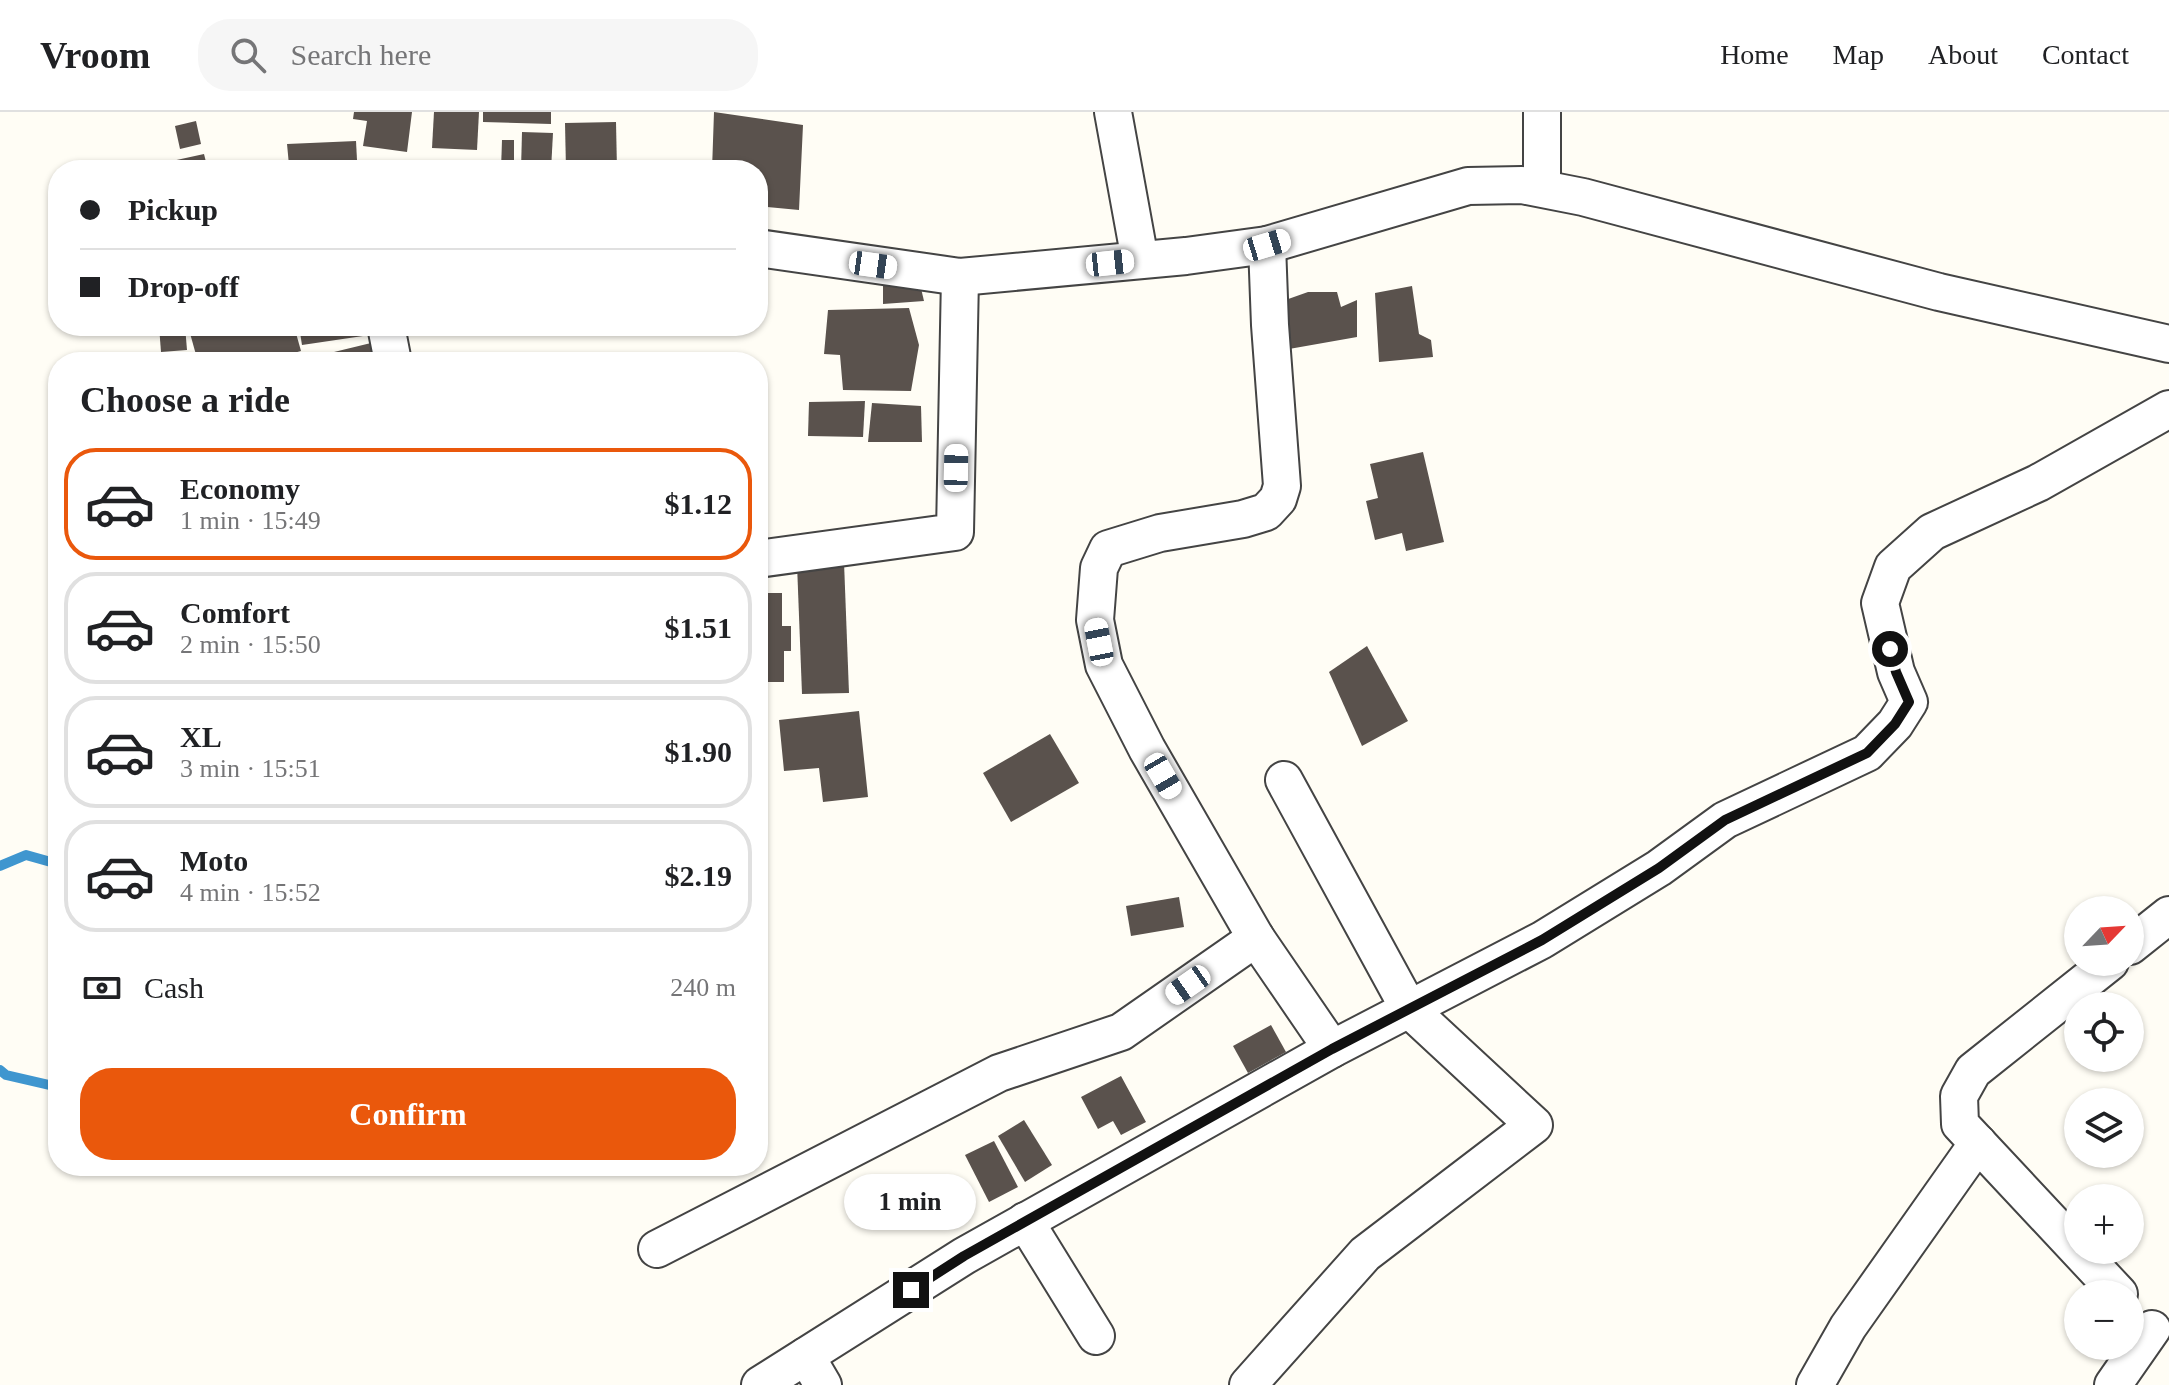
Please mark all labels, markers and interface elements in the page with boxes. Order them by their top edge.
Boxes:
search box [198,19,758,91]
icon: search [226,33,270,77]
text: Vroom [40,34,150,76]
text: Search here [290,38,431,71]
text: Home [1720,39,1789,70]
text: Map [1833,39,1884,70]
text: About [1928,39,1998,70]
text: Contact [2042,39,2129,70]
text: Pickup [128,193,218,226]
car [1241,227,1293,263]
car [1085,249,1135,277]
car [848,250,898,280]
text: Drop-off [128,270,239,303]
text: Choose a ride [80,380,290,420]
car [944,444,968,492]
icon: car [84,468,156,540]
text: Economy [180,472,300,505]
text: $1.12 [665,487,732,520]
text: 1 min · 15:49 [180,506,321,535]
icon: car [84,592,156,664]
text: Comfort [180,596,290,629]
text: $1.51 [665,611,732,644]
car [1083,616,1115,668]
text: 2 min · 15:50 [180,630,321,659]
route start [1872,631,1908,667]
icon: car [84,716,156,788]
text: XL [180,720,222,753]
text: $1.90 [665,735,732,768]
car [1141,749,1185,803]
text: 3 min · 15:51 [180,754,321,783]
icon: car [84,840,156,912]
text: Moto [180,844,248,877]
text: $2.19 [665,859,732,892]
text: 4 min · 15:52 [180,878,321,907]
north arrow [2064,896,2144,976]
map controls [2064,896,2144,1360]
car [1161,961,1215,1009]
icon: cash [80,966,124,1010]
text: Cash [144,971,204,1004]
text: 240 m [670,973,736,1002]
button: locate [2064,992,2144,1072]
button: Confirm [80,1068,736,1160]
button: layers [2064,1088,2144,1168]
callout: 1 min [845,1174,977,1230]
button: + [2064,1184,2144,1264]
text: 1 min [879,1187,941,1216]
route end [893,1272,929,1308]
button: − [2064,1280,2144,1360]

